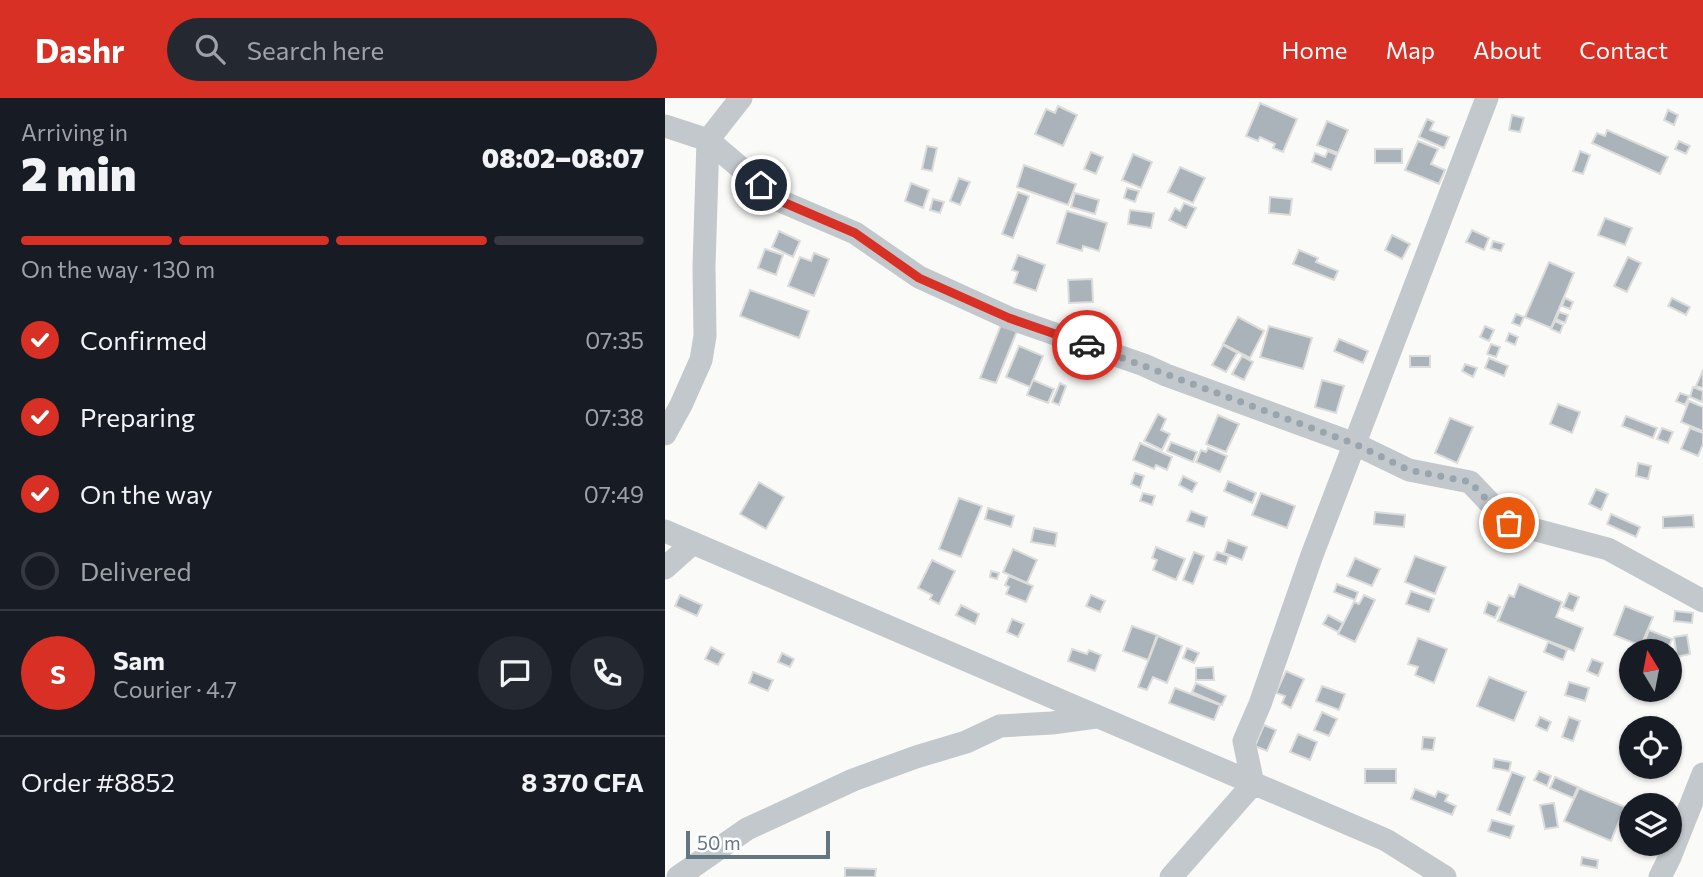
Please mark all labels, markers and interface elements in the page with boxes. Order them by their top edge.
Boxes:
search box [167,18,657,81]
text: Dashr [35,29,125,70]
icon: search [191,30,229,68]
text: Search here [247,34,384,65]
text: Home [1282,35,1348,64]
text: Map [1386,35,1435,64]
text: About [1473,35,1541,64]
text: Contact [1579,35,1668,64]
text: Arriving in [21,118,128,146]
text: 08:02–08:07 [482,142,644,173]
text: 2 min [21,144,137,200]
pin [731,155,791,215]
icon: home [742,166,780,204]
text: On the way · 130 m [21,255,215,283]
courier [1052,310,1122,380]
icon: check [21,321,59,359]
text: Confirmed [80,324,207,355]
text: 07:35 [585,326,644,354]
icon: car [1068,326,1106,364]
icon: check [21,398,59,436]
text: Preparing [80,401,195,432]
text: 07:38 [584,403,644,431]
icon: check [21,475,59,513]
text: On the way [80,478,213,509]
text: 07:49 [584,480,644,508]
pin [1479,493,1539,553]
icon: bag [1490,504,1528,542]
text: Delivered [80,555,191,586]
button: chat [478,636,552,710]
button: phone [570,636,644,710]
north arrow [1619,639,1682,702]
map controls [1619,639,1682,856]
text: Sam [113,644,165,675]
text: S [50,658,66,689]
text: Courier · 4.7 [113,675,237,703]
button: locate [1619,716,1682,779]
text: Order #8852 [21,766,175,797]
text: 8 370 CFA [521,766,644,797]
button: layers [1619,793,1682,856]
scale bar [686,828,829,860]
text: 50 m [697,831,741,854]

